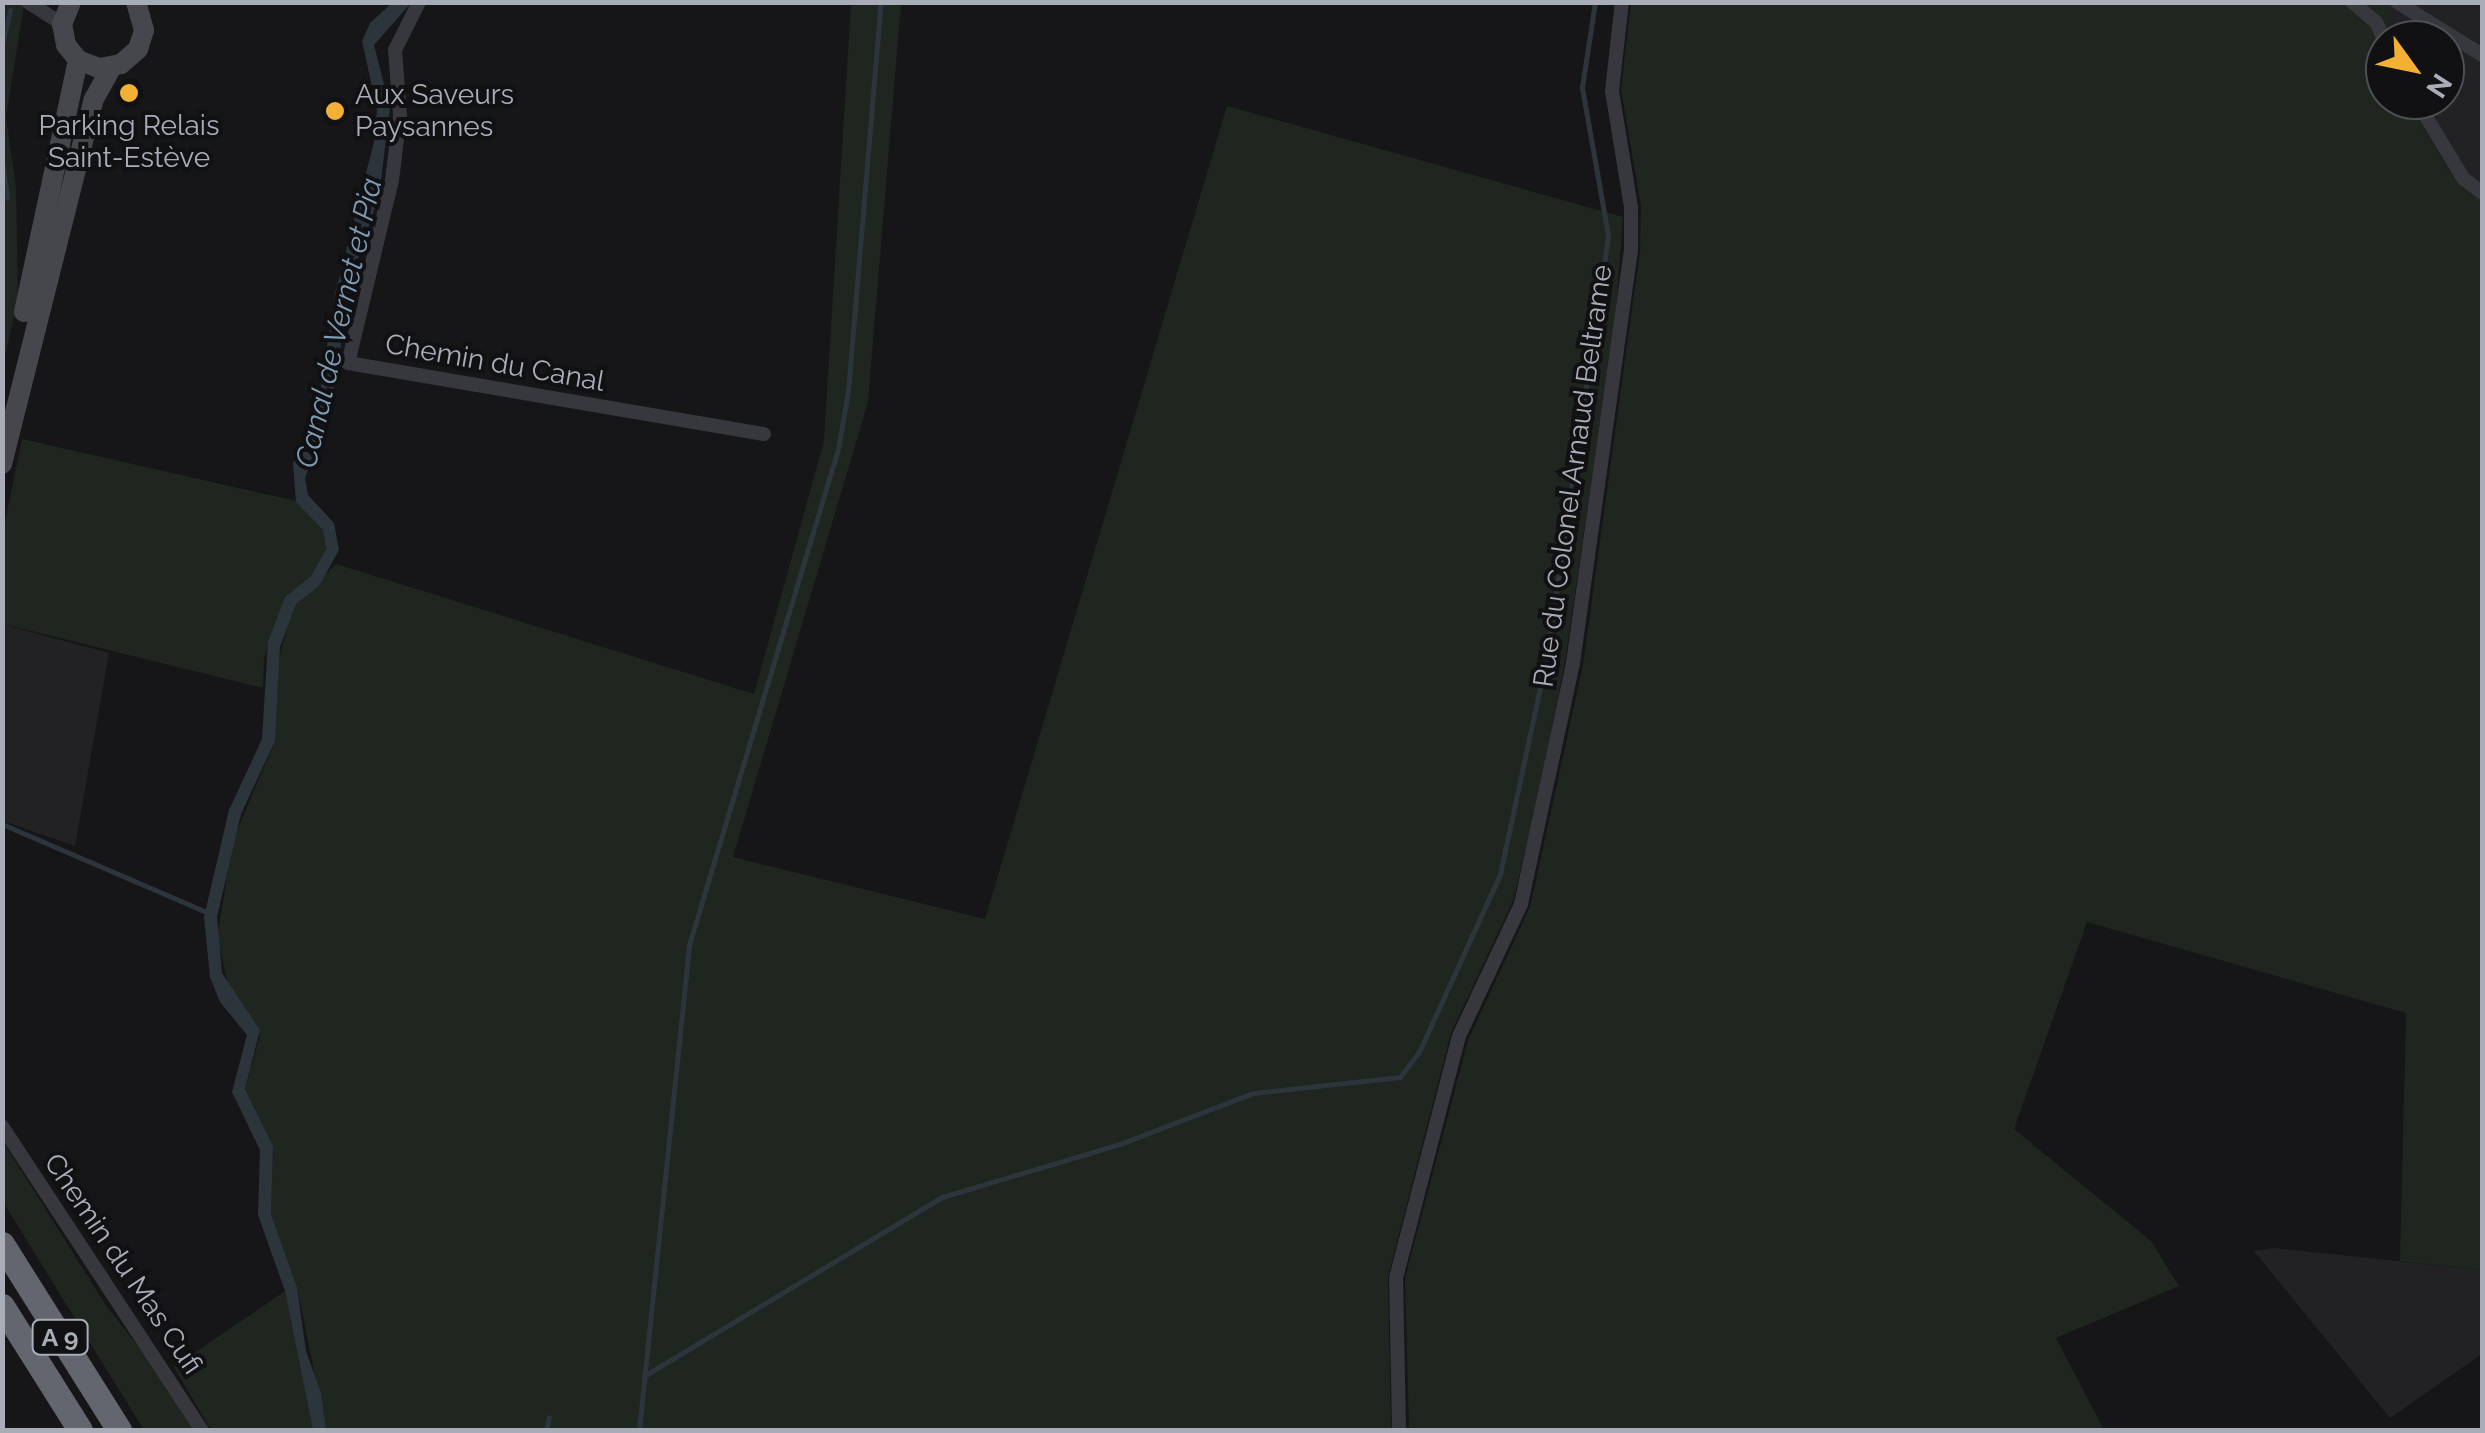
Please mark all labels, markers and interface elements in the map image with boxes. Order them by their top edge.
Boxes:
north arrow [2365,20,2465,120]
text: N [2419,68,2459,103]
place label: Aux Saveurs Paysannes [355,78,514,144]
marker: Parking Relais Saint-Estève [118,82,140,104]
marker: Aux Saveurs Paysannes [324,100,346,122]
place label: Parking Relais Saint-Estève [39,109,219,175]
water label: Canal de Vernet et Pia [288,174,390,472]
street label: Rue du Colonel Arnaud Beltrame [1527,262,1619,690]
street label: Chemin du Canal [383,327,607,399]
street label: Chemin du Mas Cufi [37,1147,209,1381]
road number: A 9 [30,1317,90,1357]

